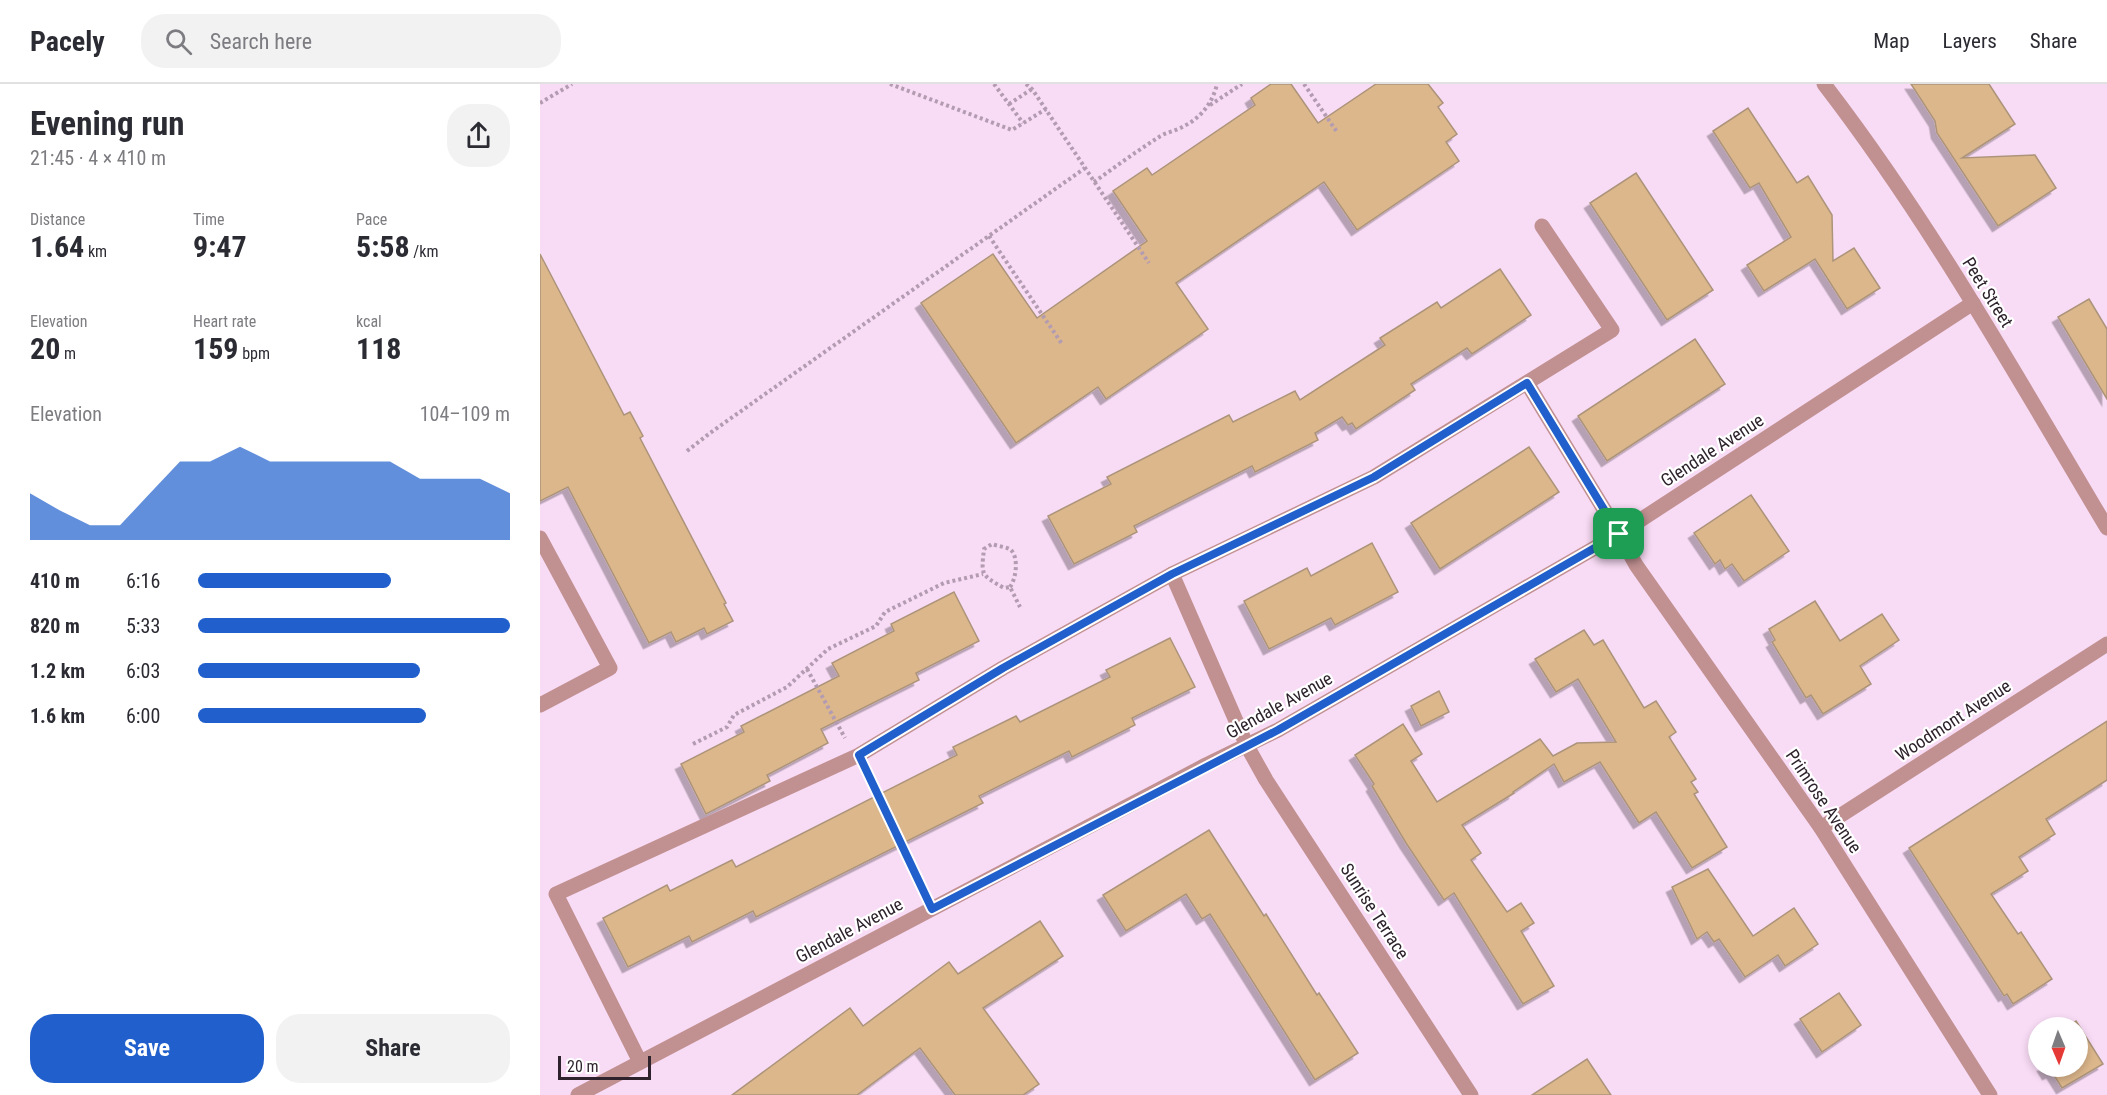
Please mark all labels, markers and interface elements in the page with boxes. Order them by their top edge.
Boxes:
search box [141,14,561,68]
text: Pacely [30,25,105,58]
icon: search [162,25,195,58]
text: Search here [210,29,312,54]
text: Map [1873,29,1910,53]
text: Layers [1943,29,1997,53]
text: Share [2030,29,2077,53]
text: Evening run [30,104,185,143]
button: share [447,104,510,167]
text: 21:45 · 4 × 410 m [30,146,166,170]
text: Distance [30,210,85,229]
text: Time [193,210,225,229]
text: Pace [356,210,387,229]
text: 1.64 [30,229,84,264]
text: 9:47 [193,229,247,264]
text: 5:58 [356,229,410,264]
text: km [84,242,107,261]
text: /km [410,242,439,261]
street label: Peet Street [1958,253,2018,331]
text: Elevation [30,312,88,331]
text: Heart rate [193,312,256,331]
text: kcal [356,312,382,331]
text: 20 [30,331,60,366]
text: 159 [193,331,238,366]
text: 118 [356,331,401,366]
text: m [60,344,76,363]
text: bpm [238,344,270,363]
text: Elevation [30,402,102,426]
text: 104–109 m [420,402,510,426]
street label: Glendale Avenue [1657,409,1767,491]
pin [1593,508,1644,559]
icon: arrive [1602,517,1635,550]
text: 410 m [30,569,80,593]
text: 6:16 [126,569,160,593]
text: 820 m [30,614,80,638]
text: 5:33 [126,614,160,638]
text: 1.2 km [30,659,85,683]
text: 6:03 [126,659,160,683]
street label: Glendale Avenue [1222,667,1336,743]
street label: Woodmont Avenue [1891,675,2015,765]
text: 1.6 km [30,704,85,728]
text: 6:00 [126,704,160,728]
street label: Primrose Avenue [1782,745,1866,857]
street label: Sunrise Terrace [1336,859,1414,963]
street label: Glendale Avenue [792,893,906,967]
button: Save [30,1014,264,1083]
button: Share [276,1014,510,1083]
north arrow [2028,1017,2088,1077]
map controls [2028,1017,2088,1077]
scale bar [558,1053,651,1080]
text: 20 m [567,1057,599,1076]

